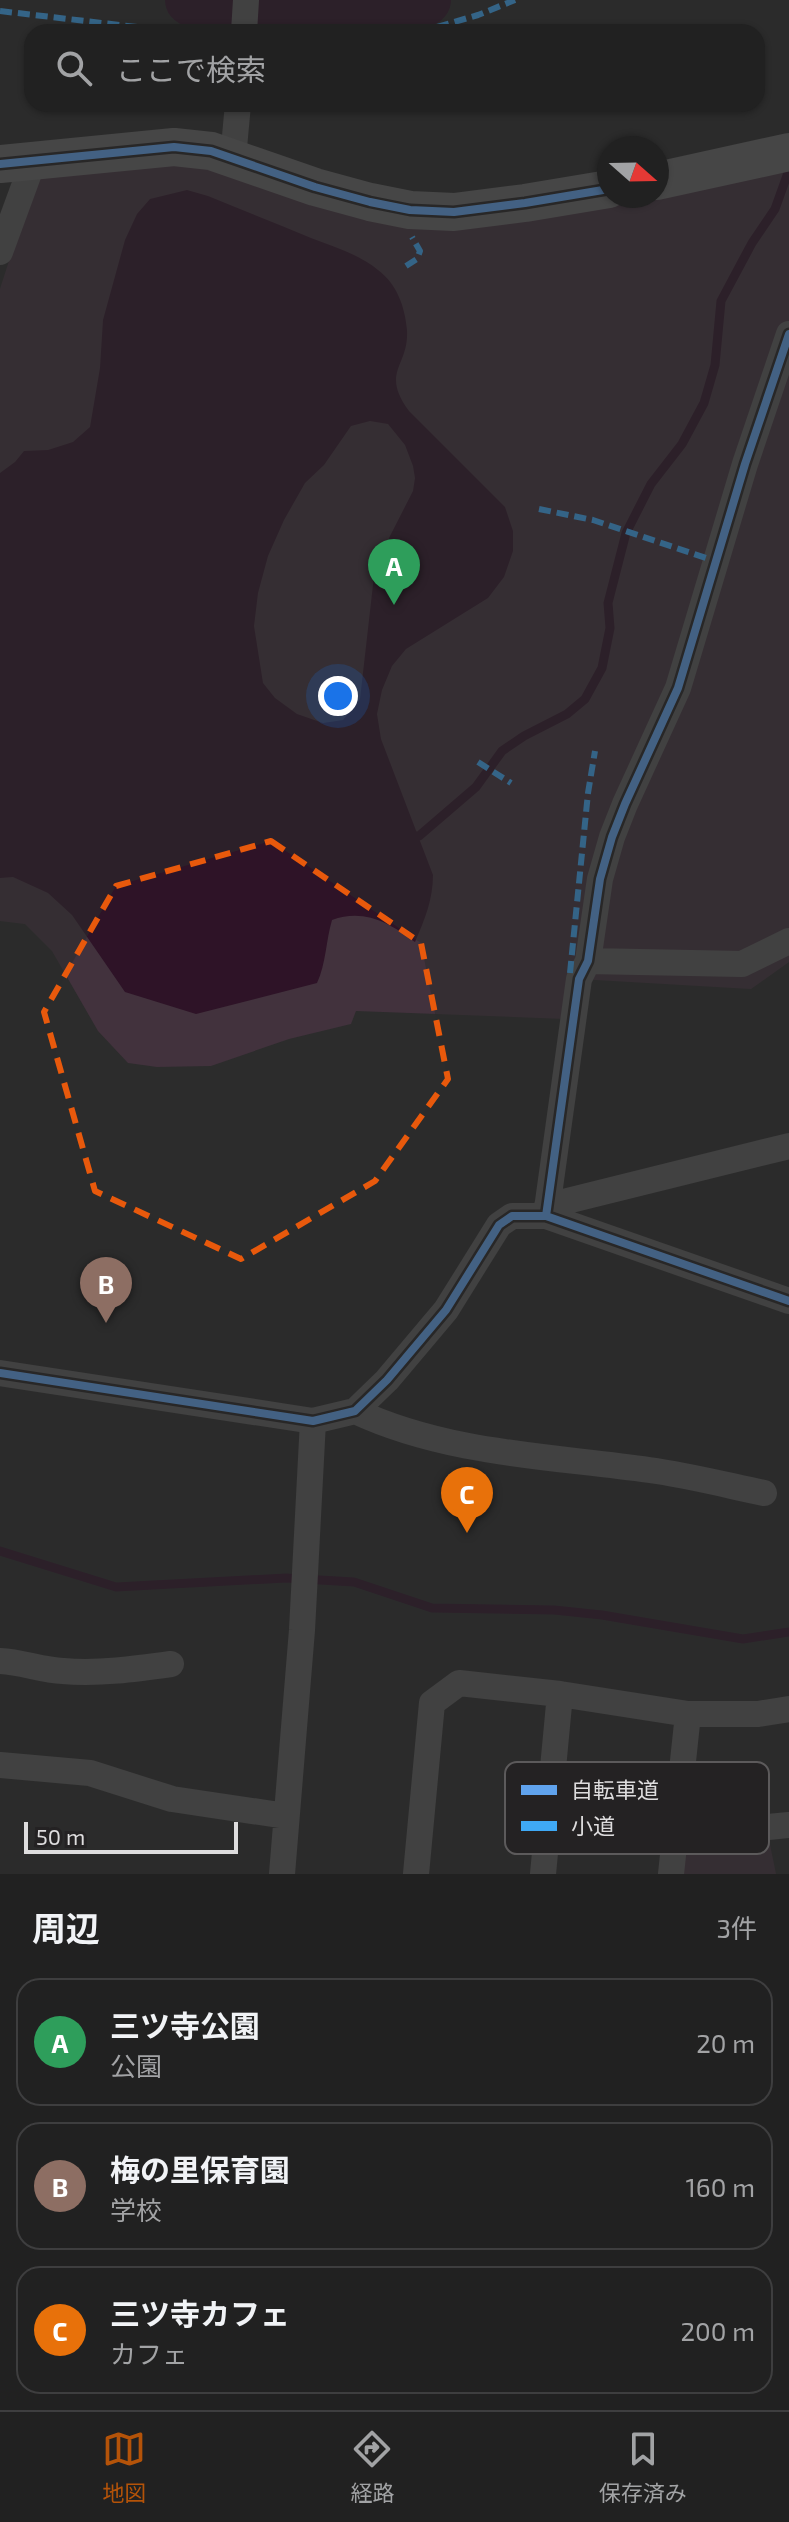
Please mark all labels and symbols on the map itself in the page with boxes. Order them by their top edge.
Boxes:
north arrow [597,136,669,208]
pin: A [368,539,420,605]
your location [318,676,358,716]
pin: B [80,1257,132,1323]
pin: C [441,1467,493,1533]
legend [505,1762,769,1854]
text: 自転車道 [571,1776,659,1802]
text: 小道 [571,1812,615,1838]
scale bar [24,1818,238,1854]

